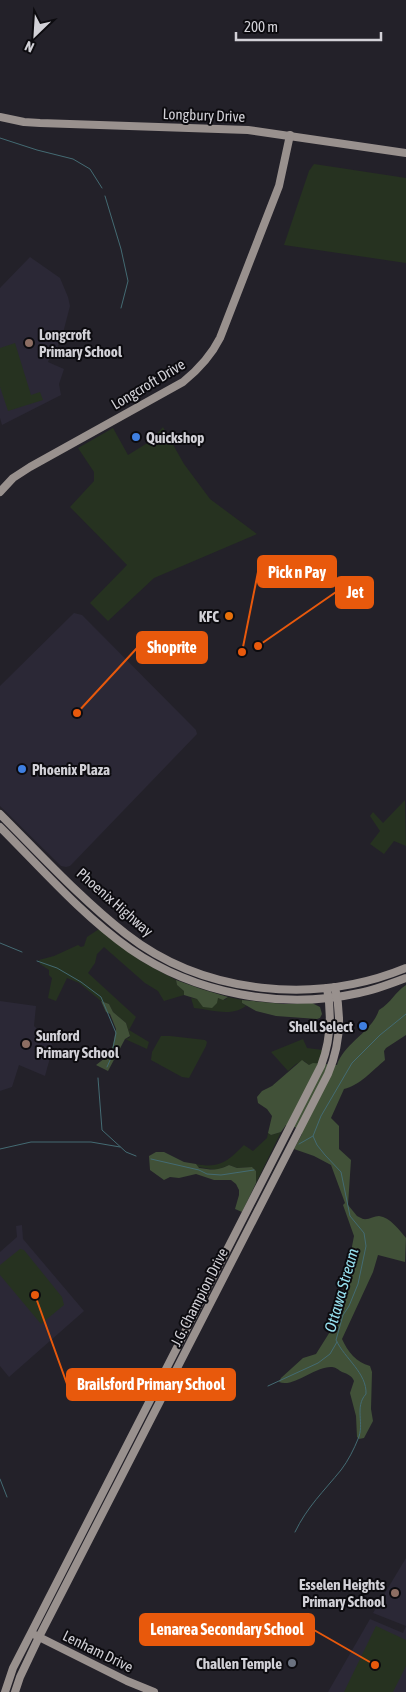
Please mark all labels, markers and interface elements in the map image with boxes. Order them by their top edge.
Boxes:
north arrow [10,10,60,60]
scale bar [236,10,381,42]
text: 200 m [244,18,278,35]
text: N [22,38,37,56]
street label: Longbury Drive [162,105,246,125]
place label: Longcroft Primary School [39,326,123,360]
marker: Longcroft Primary School [23,337,35,349]
street label: Longcroft Drive [108,355,188,413]
place label: Quickshop [146,429,204,446]
marker: Quickshop [130,431,142,443]
callout: Pick n Pay [258,556,336,587]
text: Pick n Pay [268,563,326,581]
callout: Jet [336,577,373,608]
text: Jet [346,583,364,601]
place label: KFC [199,608,219,625]
marker: KFC [223,610,235,622]
callout: Shoprite [137,632,207,663]
text: Shoprite [147,638,197,656]
place label: Phoenix Plaza [32,761,110,778]
marker: Phoenix Plaza [16,763,28,775]
street label: Phoenix Highway [74,864,156,940]
place label: Shell Select [289,1018,354,1035]
marker: Shell Select [357,1020,369,1032]
place label: Sunford Primary School [36,1027,120,1061]
marker: Sunford Primary School [20,1038,32,1050]
street label: J.G. Champion Drive [167,1245,231,1349]
water label: Ottawa Stream [320,1246,362,1334]
callout: Brailsford Primary School [67,1369,235,1400]
text: Brailsford Primary School [77,1375,226,1393]
place label: Esselen Heights Primary School [299,1576,386,1610]
marker: Esselen Heights Primary School [389,1587,401,1599]
callout: Lenarea Secondary School [140,1614,314,1645]
text: Lenarea Secondary School [150,1620,305,1638]
street label: Lenham Drive [60,1627,136,1675]
place label: Challen Temple [196,1655,282,1672]
marker: Challen Temple [286,1657,298,1669]

